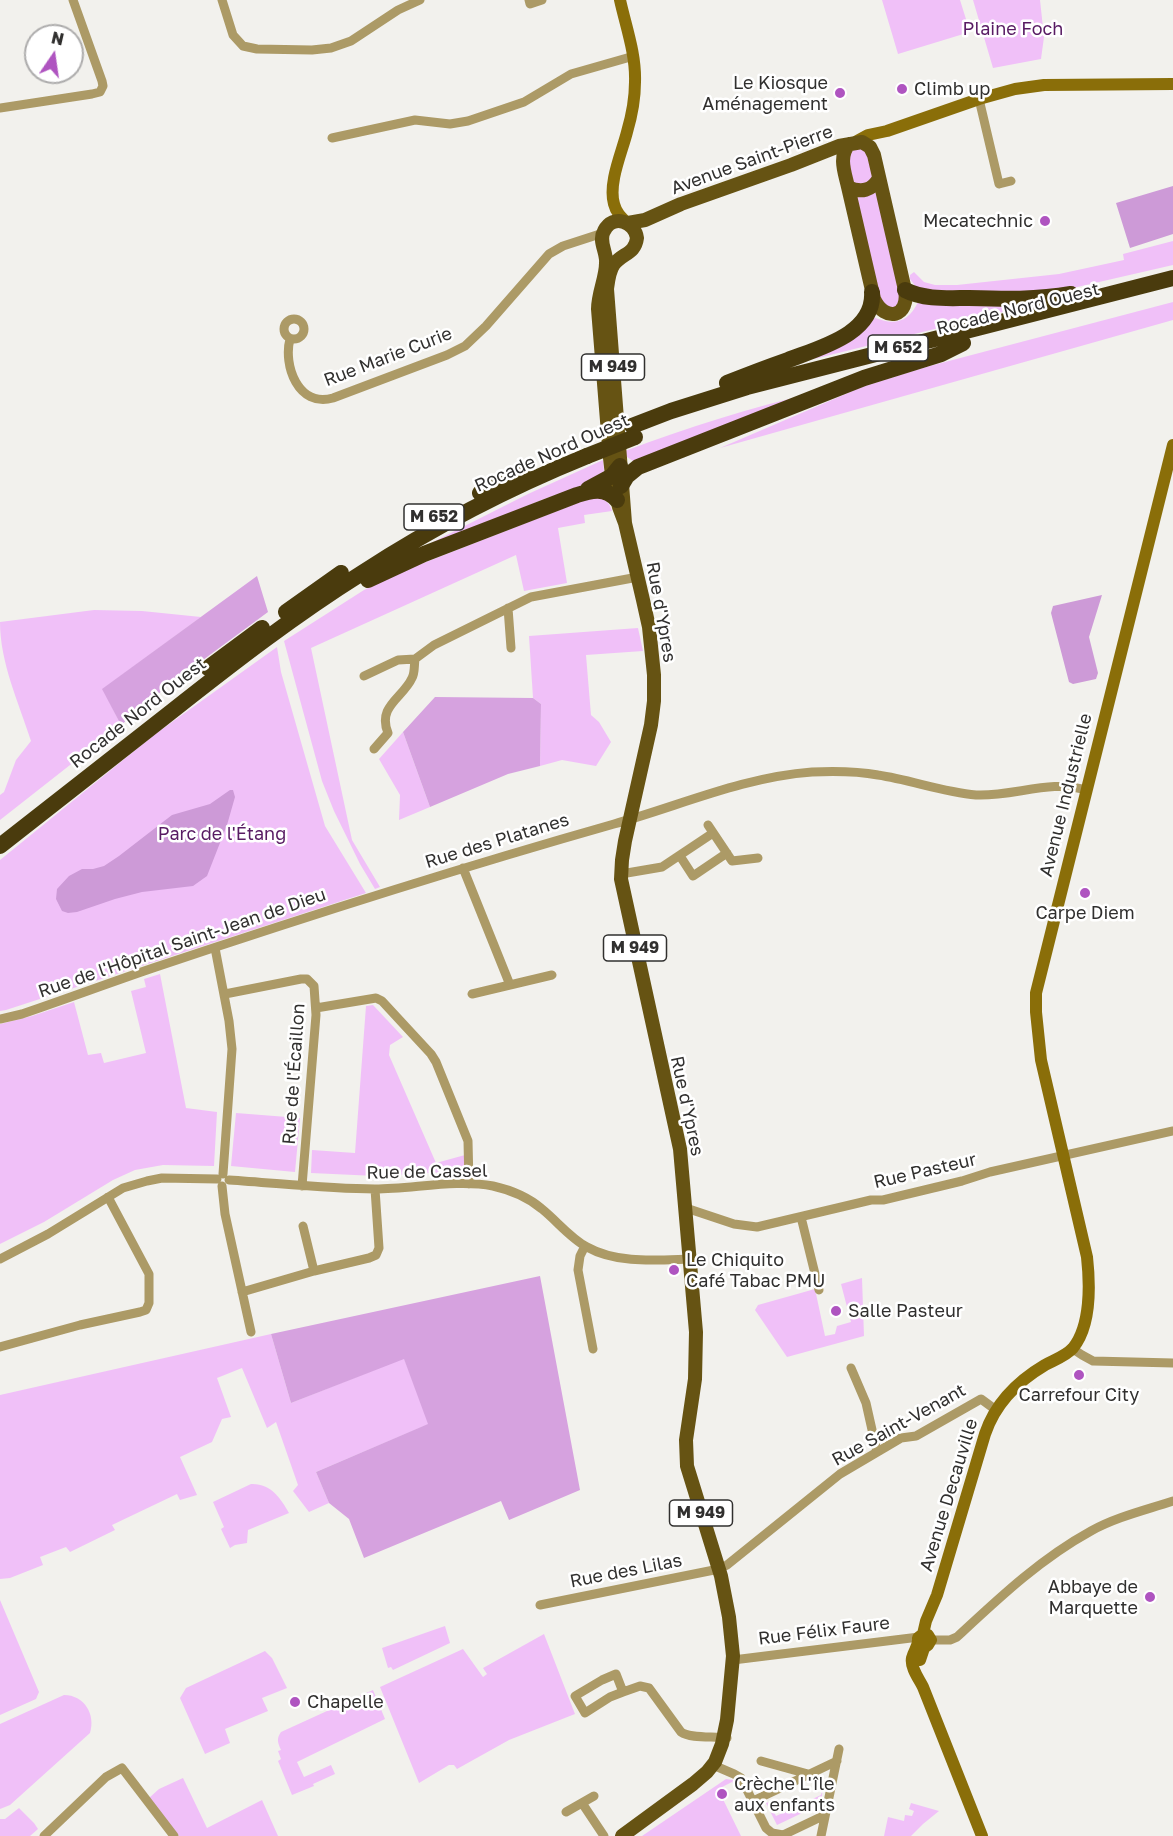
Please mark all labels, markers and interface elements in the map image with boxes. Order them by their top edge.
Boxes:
park label: Plaine Foch [963,18,1063,40]
north arrow [24,24,84,84]
text: N [49,27,66,50]
place label: Le Kiosque Aménagement [702,72,828,115]
place label: Climb up [914,78,990,100]
marker: Climb up [895,82,909,96]
marker: Le Kiosque Aménagement [833,86,847,100]
street label: Avenue Saint-Pierre [668,121,836,199]
place label: Mecatechnic [923,210,1033,232]
marker: Mecatechnic [1038,214,1052,228]
street label: Rocade Nord Ouest [934,278,1102,340]
street label: Rue Marie Curie [321,323,455,391]
road number: M 652 [868,335,928,361]
road number: M 949 [582,354,644,380]
street label: Rocade Nord Ouest [471,409,633,497]
road number: M 652 [404,504,464,530]
street label: Rue d'Ypres [642,560,680,664]
street label: Rocade Nord Ouest [66,653,210,773]
street label: Avenue Industrielle [1035,711,1097,879]
street label: Rue des Platanes [422,809,572,873]
park label: Parc de l'Étang [158,823,286,845]
street label: Rue de l'Hôpital Saint-Jean de Dieu [35,884,329,1002]
marker: Carpe Diem [1078,886,1092,900]
place label: Carpe Diem [1035,902,1135,924]
road number: M 949 [604,935,666,961]
street label: Rue de l'Écaillon [278,1003,310,1145]
street label: Rue d'Ypres [666,1054,708,1158]
street label: Rue Pasteur [872,1149,978,1193]
street label: Rue de Cassel [366,1160,488,1184]
place label: Le Chiquito Café Tabac PMU [686,1249,825,1292]
marker: Le Chiquito Café Tabac PMU [667,1263,681,1277]
place label: Salle Pasteur [848,1300,963,1322]
marker: Salle Pasteur [829,1304,843,1318]
marker: Carrefour City [1072,1368,1086,1382]
street label: Rue Saint-Venant [828,1379,970,1471]
place label: Carrefour City [1019,1384,1139,1406]
street label: Avenue Decauville [915,1416,983,1574]
road number: M 949 [670,1500,732,1526]
street label: Rue des Lilas [568,1550,684,1592]
place label: Abbaye de Marquette [1048,1576,1138,1618]
marker: Abbaye de Marquette [1143,1590,1157,1604]
street label: Rue Félix Faure [757,1612,891,1650]
place label: Chapelle [307,1691,384,1713]
marker: Chapelle [288,1695,302,1709]
place label: Crèche L'île aux enfants [734,1773,835,1816]
marker: Crèche L'île aux enfants [715,1787,729,1801]

